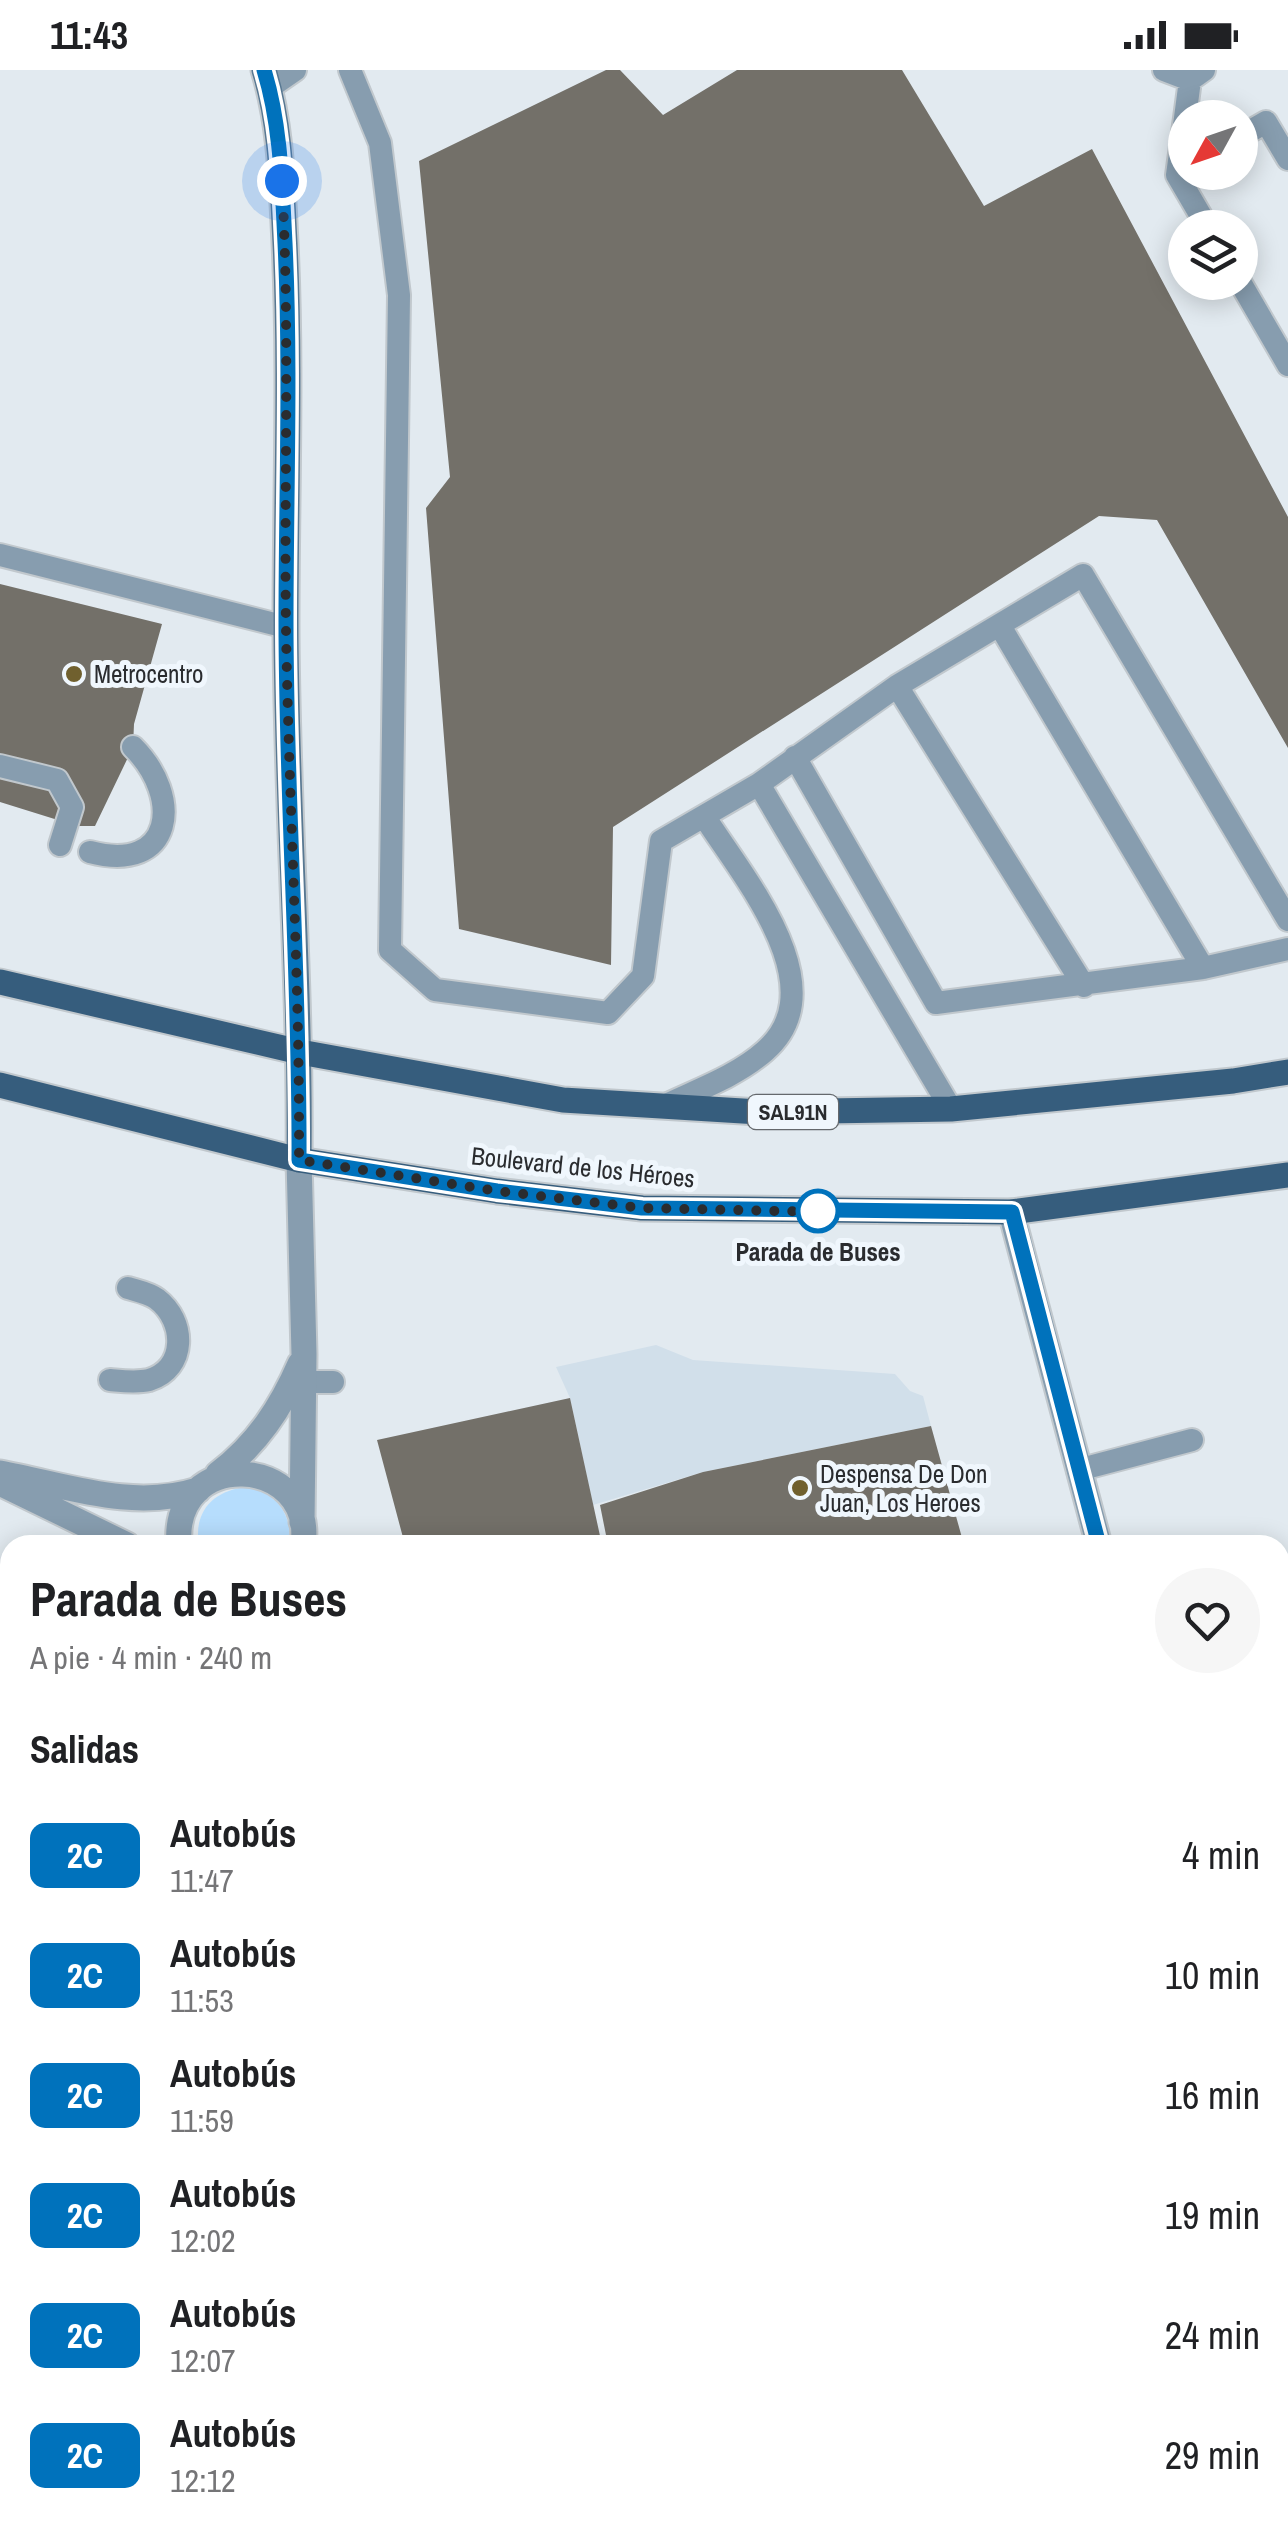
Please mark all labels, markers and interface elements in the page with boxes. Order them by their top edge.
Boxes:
text: 11:43 [50,10,128,61]
north arrow [1168,100,1258,190]
map controls [1168,100,1258,300]
your location [257,156,307,206]
button: layers [1168,210,1258,300]
place label: Metrocentro [94,657,203,691]
marker: Metrocentro [63,663,85,685]
road number: SAL91N [748,1095,838,1129]
street label: Boulevard de los Héroes [470,1138,696,1196]
marker: Parada de Buses [797,1190,839,1232]
place label: Parada de Buses [735,1235,901,1269]
place label: Despensa De Don Juan, Los Heroes [820,1457,988,1520]
marker: Despensa De Don Juan, Los Heroes [789,1477,811,1499]
text: Parada de Buses [30,1566,347,1631]
button: heart [1155,1568,1260,1673]
text: A pie · 4 min · 240 m [30,1636,272,1679]
text: Salidas [30,1724,139,1775]
text: Autobús [170,1808,296,1859]
text: 4 min [1182,1830,1260,1881]
text: 2C [67,1832,103,1879]
text: 11:47 [170,1859,234,1902]
text: Autobús [170,1928,296,1979]
text: 10 min [1165,1950,1260,2001]
text: 2C [67,1952,103,1999]
text: 11:53 [170,1979,234,2022]
text: Autobús [170,2048,296,2099]
text: 16 min [1165,2070,1260,2121]
text: 2C [67,2072,103,2119]
text: 11:59 [170,2099,234,2142]
text: Autobús [170,2168,296,2219]
text: 19 min [1165,2190,1260,2241]
text: 2C [67,2192,103,2239]
text: 12:02 [170,2219,236,2262]
text: Autobús [170,2288,296,2339]
text: 24 min [1165,2310,1260,2361]
text: 2C [67,2312,103,2359]
text: 12:07 [170,2339,236,2382]
text: Autobús [170,2408,296,2459]
text: 29 min [1165,2430,1260,2481]
text: 2C [67,2432,103,2479]
text: 12:12 [170,2459,236,2502]

